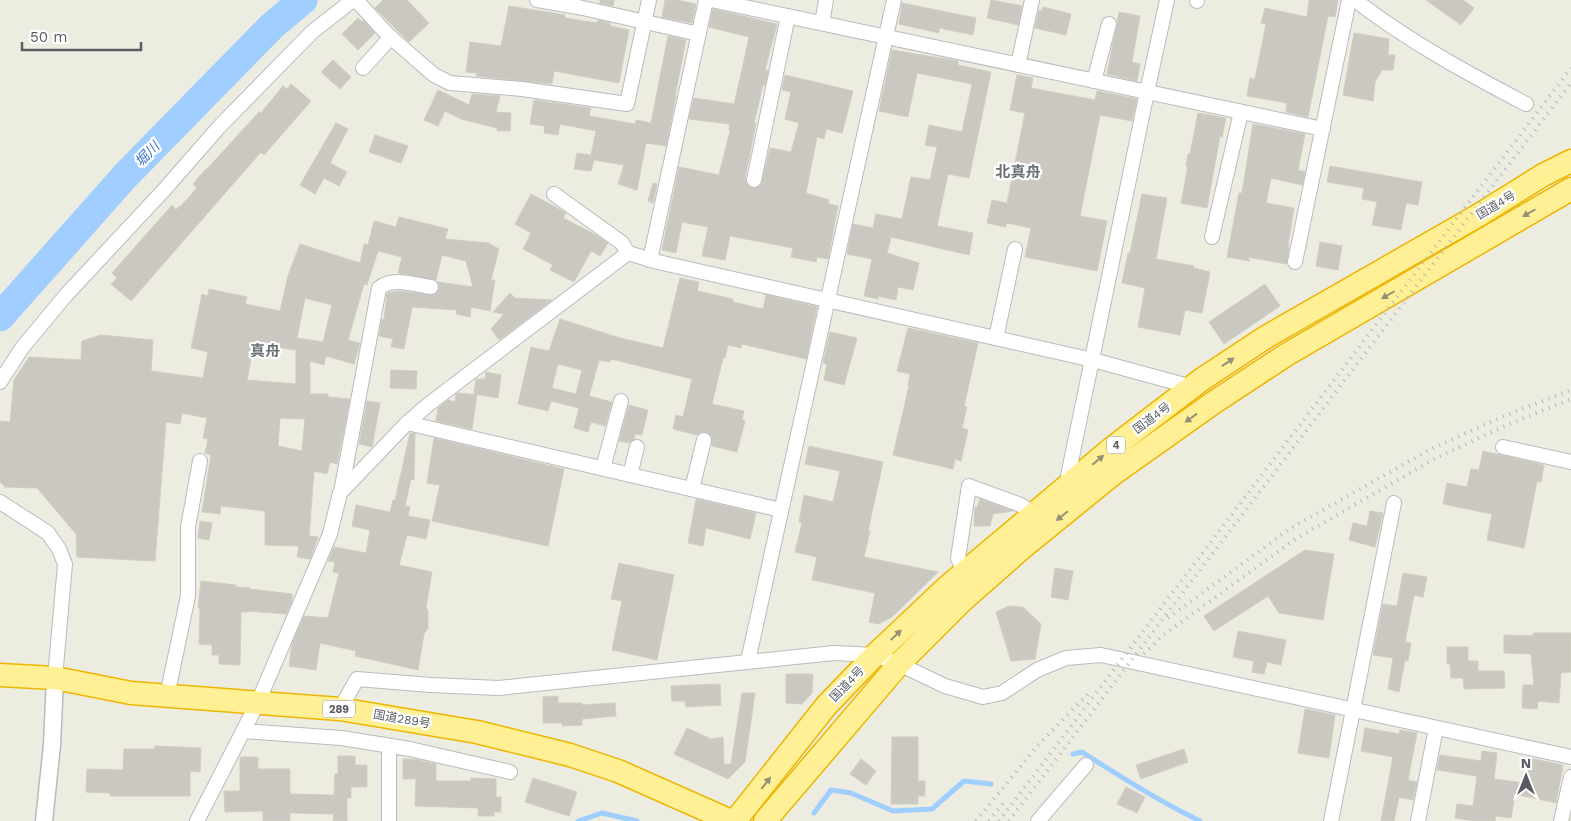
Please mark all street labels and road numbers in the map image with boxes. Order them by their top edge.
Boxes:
street label: 国道4号 [1474,188,1518,222]
street label: 国道4号 [1130,399,1174,437]
road number: 4 [1107,436,1125,454]
street label: 国道4号 [827,664,867,704]
road number: 289 [323,701,355,718]
street label: 国道289号 [372,707,432,731]

